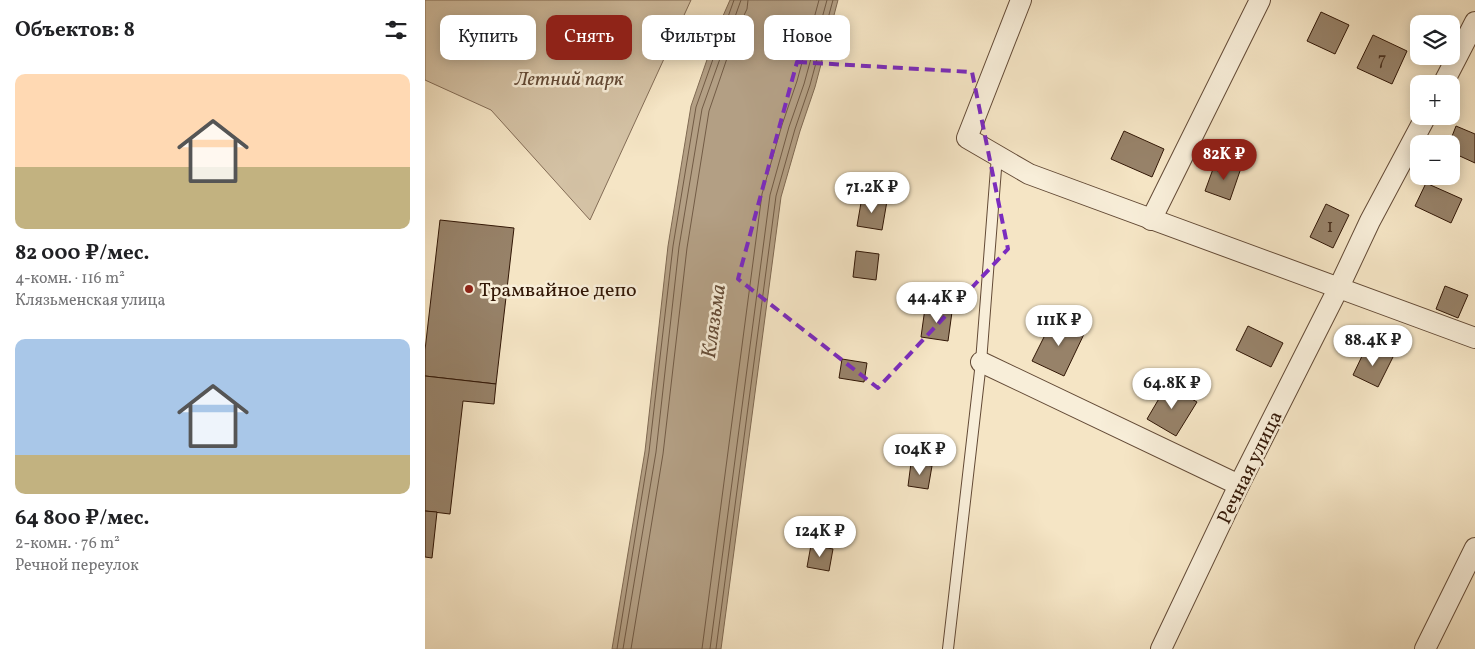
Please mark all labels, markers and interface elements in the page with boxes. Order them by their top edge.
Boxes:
chip: Купить [440,15,536,60]
chip: Снять [546,15,632,60]
chip: Фильтры [642,15,754,60]
chip: Новое [764,15,850,60]
map controls [1410,15,1460,185]
button: layers [1410,15,1460,65]
text: Объектов: 8 [15,16,135,45]
icon: filters [382,16,410,44]
house number: 7 [1378,48,1386,73]
park label: Летний парк [514,66,624,94]
button: + [1410,75,1460,125]
icon: home [168,106,258,196]
button: − [1410,135,1460,185]
pin: 82K ₽ [1189,138,1259,181]
text: 82K ₽ [1203,144,1245,166]
pin: 71.2K ₽ [826,172,918,214]
text: 71.2K ₽ [846,177,898,199]
house number: 1 [1327,215,1333,240]
text: 82 000 ₽/мес. [15,239,149,268]
text: 4-комн. · 116 m² [15,268,125,290]
place label: Трамвайное депо [479,277,637,305]
water label: Клязьма [695,282,734,360]
pin: 44.4K ₽ [891,282,983,324]
marker: Трамвайное депо [463,283,475,295]
text: 44.4K ₽ [907,287,967,309]
text: Клязьменская улица [15,290,165,312]
pin: 111K ₽ [1018,304,1100,347]
text: 111K ₽ [1036,310,1082,332]
pin: 88.4K ₽ [1327,324,1419,367]
text: 88.4K ₽ [1344,330,1402,352]
pin: 64.8K ₽ [1126,368,1218,410]
icon: home [168,371,258,461]
text: 64.8K ₽ [1143,373,1201,395]
street label: Речная улица [1211,406,1290,529]
pin: 104K ₽ [879,434,961,476]
text: 104K ₽ [894,439,946,461]
text: 64 800 ₽/мес. [15,504,150,533]
pin: 124K ₽ [779,516,861,558]
text: 124K ₽ [795,521,845,543]
text: 2-комн. · 76 m² [15,533,120,555]
text: Речной переулок [15,555,139,577]

